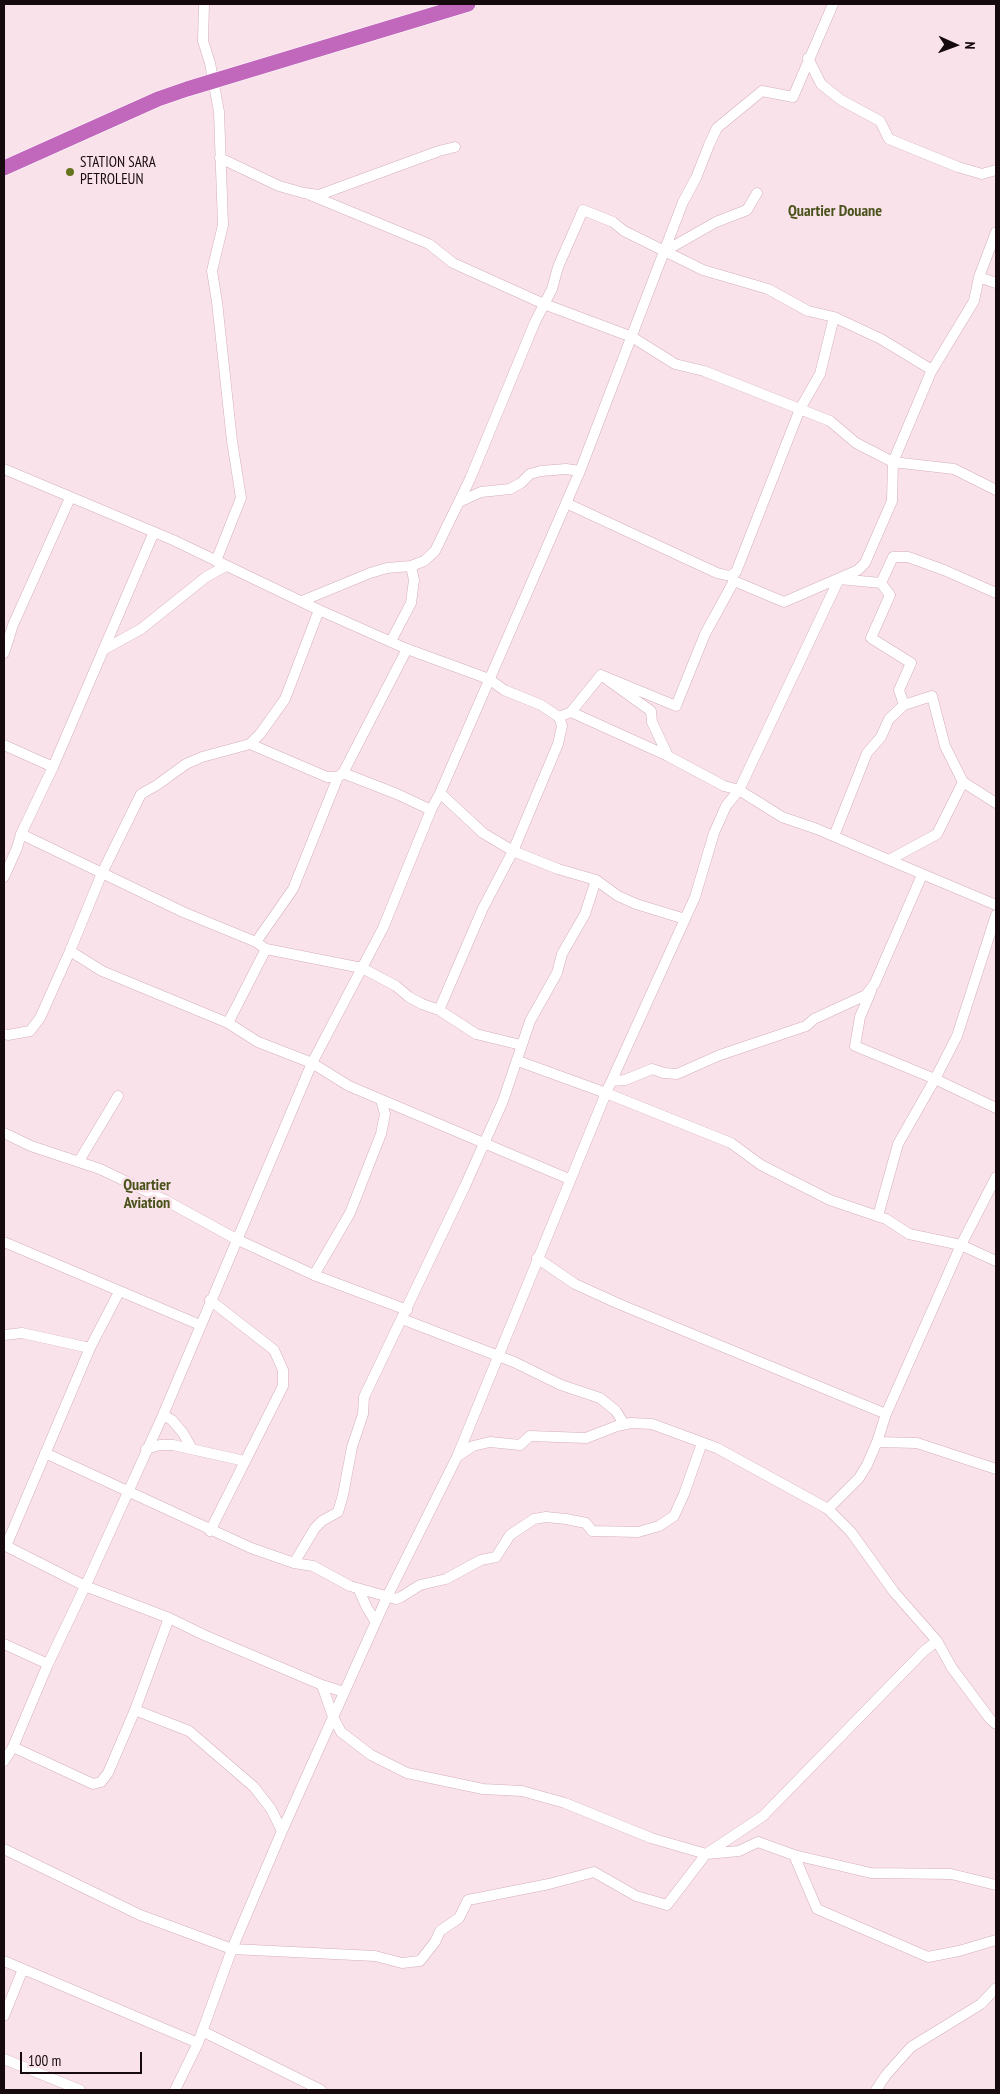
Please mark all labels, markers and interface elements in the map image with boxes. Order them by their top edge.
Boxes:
north arrow [930,20,980,70]
text: N [961,41,979,50]
place label: STATION SARA PETROLEUN [80,154,156,189]
marker: STATION SARA PETROLEUN [64,166,76,178]
district label: Quartier Douane [788,201,882,221]
district label: Quartier Aviation [123,1175,171,1213]
scale bar [22,2042,145,2074]
text: 100 m [28,2051,61,2070]

